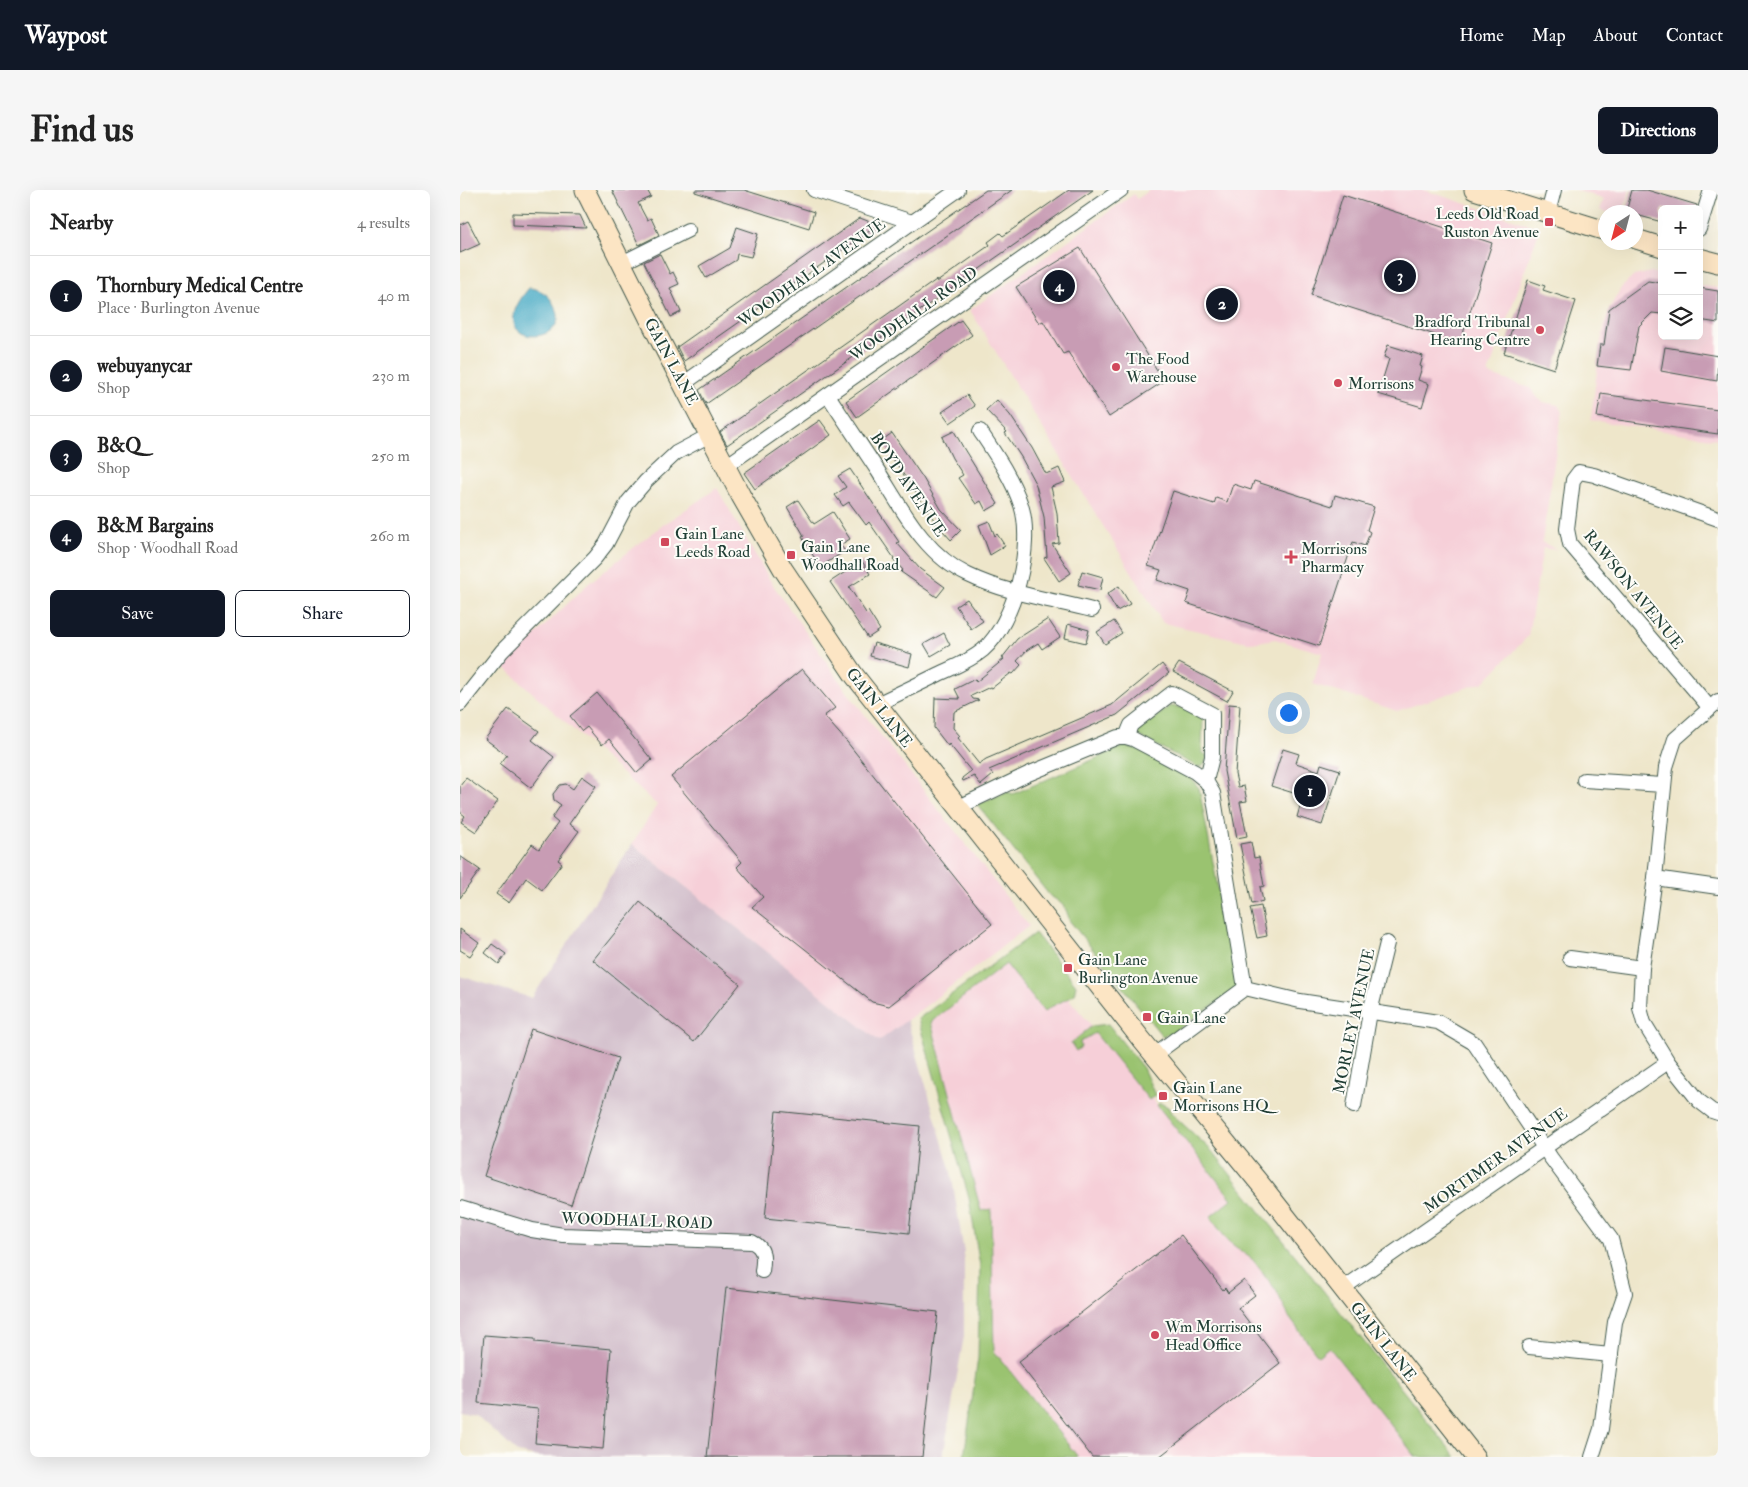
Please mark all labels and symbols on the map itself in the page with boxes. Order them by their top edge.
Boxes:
place label: Leeds Old Road Ruston Avenue [1436,204,1539,242]
north arrow [1598,205,1643,250]
street label: WOODHALL AVENUE [733,214,889,332]
marker: Leeds Old Road Ruston Avenue [1543,216,1555,228]
pin: 3 [1384,257,1416,295]
street label: WOODHALL ROAD [845,262,981,366]
pin: 4 [1043,267,1075,305]
pin: 2 [1206,285,1238,323]
place label: Bradford Tribunal Hearing Centre [1414,312,1530,350]
street label: GAIN LANE [640,315,702,408]
marker: Bradford Tribunal Hearing Centre [1534,324,1546,336]
place label: The Food Warehouse [1125,349,1197,387]
marker: The Food Warehouse [1110,361,1122,373]
place label: Morrisons [1348,374,1414,394]
marker: Morrisons [1332,377,1344,389]
street label: BOYD AVENUE [866,429,950,541]
place label: Gain Lane Leeds Road [675,524,750,562]
street label: RAWSON AVENUE [1579,526,1687,653]
marker: Gain Lane Leeds Road [659,536,671,548]
place label: Gain Lane Woodhall Road [800,537,899,575]
place label: Morrisons Pharmacy [1301,539,1367,577]
marker: Gain Lane Woodhall Road [785,549,797,561]
marker: Morrisons Pharmacy [1285,551,1297,563]
street label: GAIN LANE [842,664,917,751]
your location [1276,700,1302,726]
pin: 1 [1294,772,1326,810]
street label: MORLEY AVENUE [1329,947,1379,1096]
place label: Gain Lane Burlington Avenue [1078,950,1198,988]
marker: Gain Lane Burlington Avenue [1062,962,1074,974]
place label: Gain Lane [1157,1008,1226,1028]
marker: Gain Lane [1141,1011,1153,1023]
place label: Gain Lane Morrisons HQ [1173,1078,1279,1116]
marker: Gain Lane Morrisons HQ [1157,1090,1169,1102]
street label: MORTIMER AVENUE [1420,1104,1571,1218]
street label: WOODHALL ROAD [560,1208,713,1234]
street label: GAIN LANE [1346,1298,1421,1385]
place label: Wm Morrisons Head Office [1164,1317,1262,1355]
marker: Wm Morrisons Head Office [1149,1329,1161,1341]

